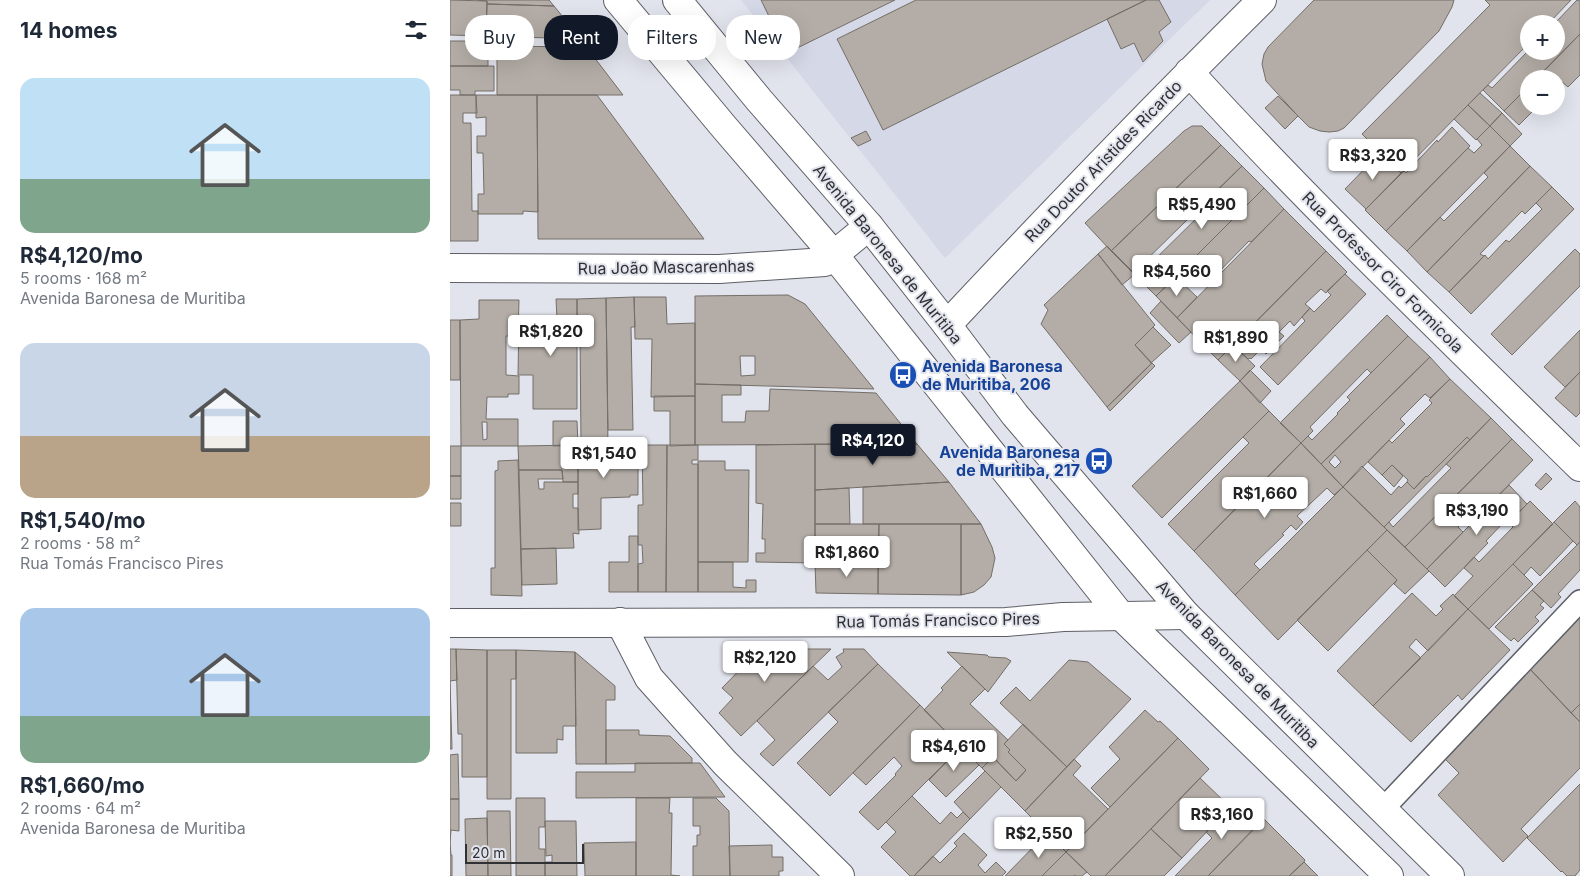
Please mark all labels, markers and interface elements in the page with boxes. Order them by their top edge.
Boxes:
chip: Buy [465,15,534,60]
chip: Rent [544,15,618,60]
chip: Filters [628,15,716,60]
chip: New [726,15,800,60]
map controls [1520,15,1565,115]
button: + [1520,15,1565,60]
icon: filters [402,16,430,44]
text: 14 homes [20,18,118,43]
button: − [1520,70,1565,115]
street label: Rua Doutor Aristides Ricardo [1020,76,1186,246]
icon: home [180,110,270,200]
pin: R$3,320 [1327,138,1419,181]
text: R$3,320 [1339,145,1407,165]
street label: Avenida Baronesa de Muritiba [809,160,967,348]
street label: Rua Professor Ciro Formicola [1298,187,1468,357]
pin: R$5,490 [1156,188,1248,230]
text: R$5,490 [1168,194,1236,214]
text: R$4,120/mo [20,243,143,268]
pin: R$4,560 [1131,254,1223,297]
street label: Rua João Mascarenhas [577,255,755,279]
text: R$4,560 [1143,261,1211,281]
text: 5 rooms · 168 m² [20,268,147,288]
text: Avenida Baronesa de Muritiba [20,288,246,308]
pin: R$1,820 [505,314,597,357]
pin: R$1,890 [1190,320,1282,363]
text: R$1,820 [519,321,583,341]
text: R$1,890 [1204,327,1268,347]
place label: Avenida Baronesa de Muritiba, 206 [922,356,1063,394]
bus stop icon: Avenida Baronesa de Muritiba, 206 [888,360,918,390]
icon: home [180,375,270,465]
pin: R$4,120 [827,424,919,466]
text: R$4,120 [842,430,904,450]
pin: R$1,540 [558,436,650,479]
place label: Avenida Baronesa de Muritiba, 217 [939,442,1080,480]
text: R$1,540 [572,443,636,463]
bus stop icon: Avenida Baronesa de Muritiba, 217 [1084,446,1114,476]
pin: R$1,660 [1219,476,1311,519]
text: R$1,660 [1233,483,1297,503]
pin: R$3,190 [1431,494,1523,536]
text: R$3,190 [1446,500,1508,520]
text: R$1,540/mo [20,508,145,533]
text: 2 rooms · 58 m² [20,533,140,553]
pin: R$1,860 [801,536,893,578]
text: R$1,860 [815,542,879,562]
text: Rua Tomás Francisco Pires [20,553,224,573]
street label: Avenida Baronesa de Muritiba [1152,576,1324,752]
street label: Rua Tomás Francisco Pires [836,608,1040,632]
icon: home [180,640,270,730]
pin: R$2,120 [719,640,811,683]
text: R$2,120 [734,647,796,667]
pin: R$4,610 [908,730,1000,772]
text: R$4,610 [922,736,986,756]
text: R$1,660/mo [20,773,145,798]
text: 2 rooms · 64 m² [20,798,141,818]
pin: R$3,160 [1176,798,1268,840]
text: R$3,160 [1191,804,1253,824]
pin: R$2,550 [993,816,1085,859]
text: Avenida Baronesa de Muritiba [20,818,246,838]
text: R$2,550 [1005,823,1073,843]
scale bar [465,841,584,864]
text: 20 m [472,844,506,861]

